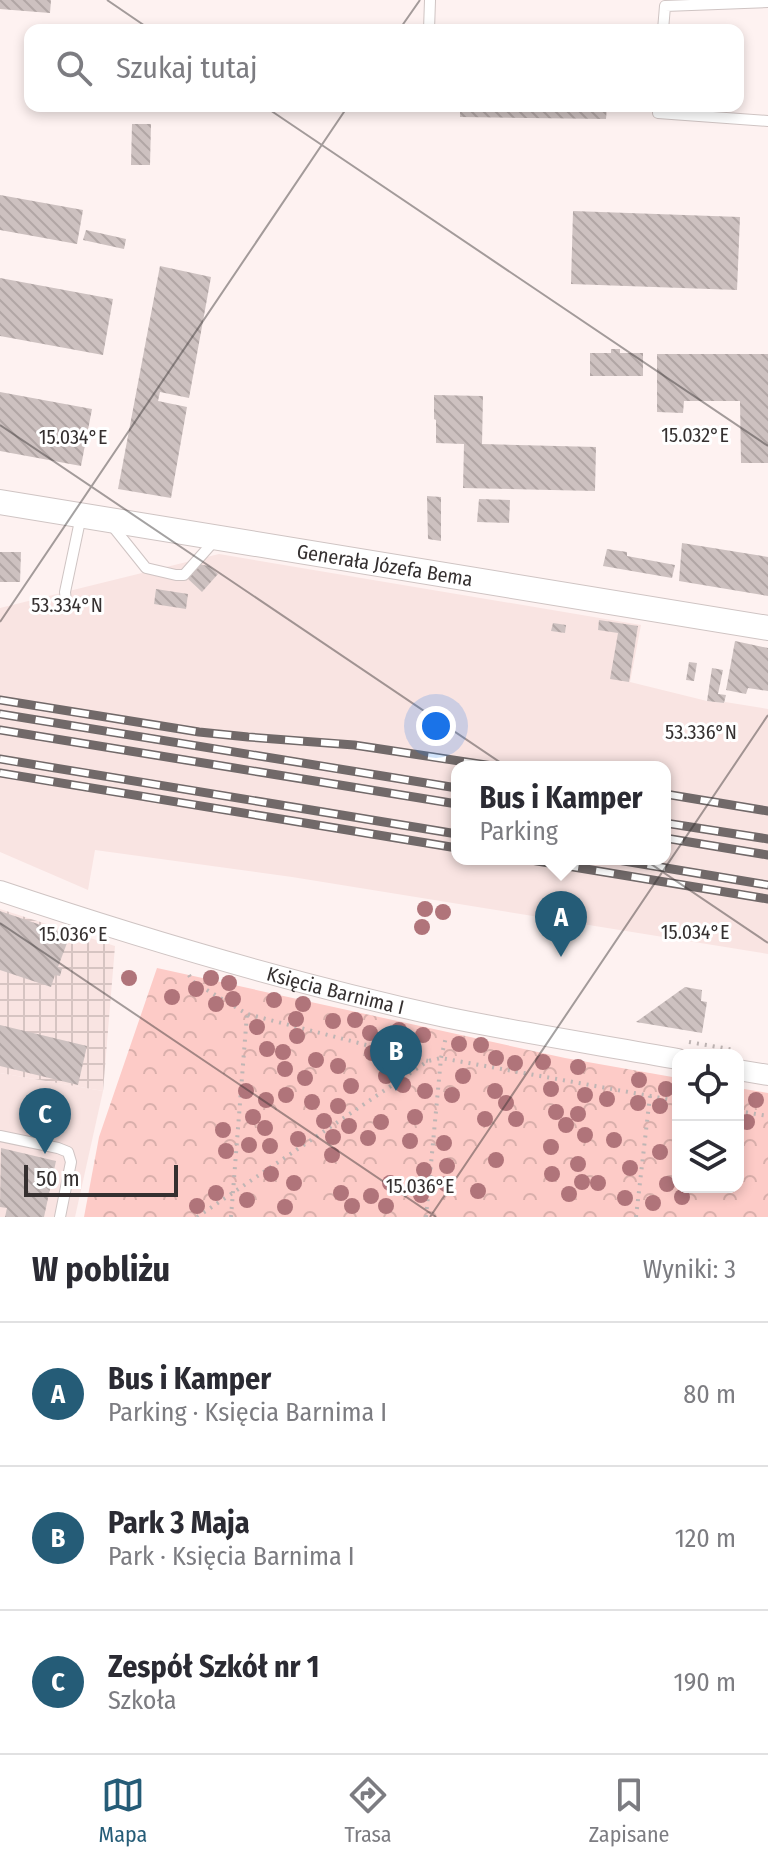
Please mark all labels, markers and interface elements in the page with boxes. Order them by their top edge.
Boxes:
search box [24,24,744,112]
icon: search [52,46,96,90]
text: Szukaj tutaj [116,50,257,86]
text: 15.032°E [661,423,729,447]
text: 15.034°E [39,425,107,449]
street label: Generała Józefa Bema [295,539,474,591]
text: 53.334°N [31,593,103,617]
your location [416,706,456,746]
text: 53.336°N [665,720,737,744]
popup [451,761,671,865]
text: Bus i Kamper [479,780,643,816]
text: Parking [479,816,558,847]
pin: A [535,891,587,957]
text: 15.034°E [661,920,729,944]
text: 15.036°E [39,922,107,946]
street label: Księcia Barnima I [264,962,406,1019]
pin: B [370,1025,422,1091]
map controls [672,1049,744,1193]
button: locate [672,1049,744,1121]
pin: C [19,1088,71,1154]
button: layers [672,1121,744,1193]
scale bar [24,1161,178,1197]
text: 50 m [36,1165,80,1192]
text: 15.036°E [386,1174,454,1198]
text: W pobliżu [32,1249,170,1290]
text: Wyniki: 3 [643,1254,736,1285]
text: Bus i Kamper [108,1361,271,1397]
text: A [51,1379,65,1410]
text: 80 m [683,1379,736,1410]
text: Parking · Księcia Barnima I [108,1397,387,1428]
text: Park 3 Maja [108,1505,250,1541]
text: B [51,1523,65,1554]
text: 120 m [675,1523,736,1554]
text: Park · Księcia Barnima I [108,1541,355,1572]
text: Zespół Szkół nr 1 [108,1649,320,1685]
text: C [51,1667,65,1698]
text: 190 m [674,1667,736,1698]
text: Szkoła [108,1685,177,1716]
tab: Mapa [99,1773,147,1848]
tab: Trasa [344,1773,392,1848]
tab: Zapisane [589,1773,669,1848]

